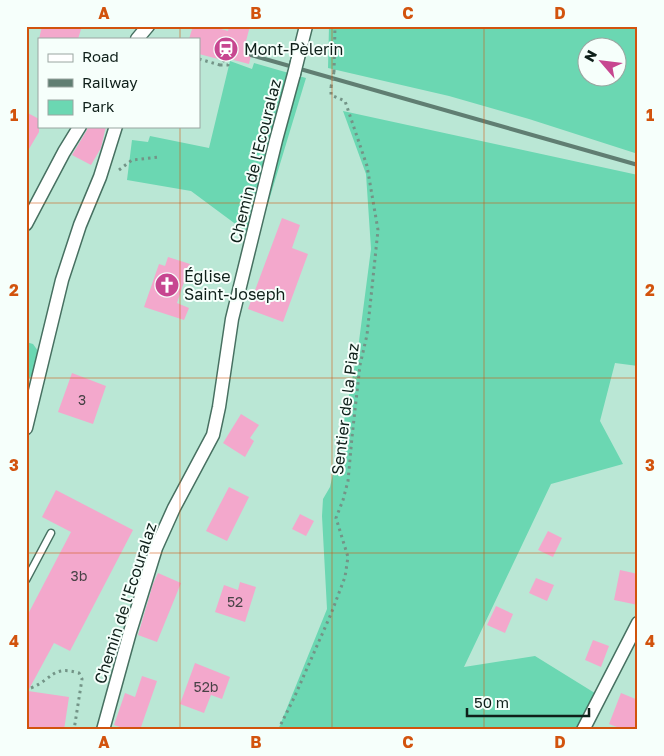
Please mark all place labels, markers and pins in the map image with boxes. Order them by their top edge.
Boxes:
station icon: Mont-Pèlerin [213,36,239,62]
place label: Mont-Pèlerin [244,39,343,59]
place label: Église Saint-Joseph [184,266,285,304]
church icon: Église Saint-Joseph [154,272,180,298]

